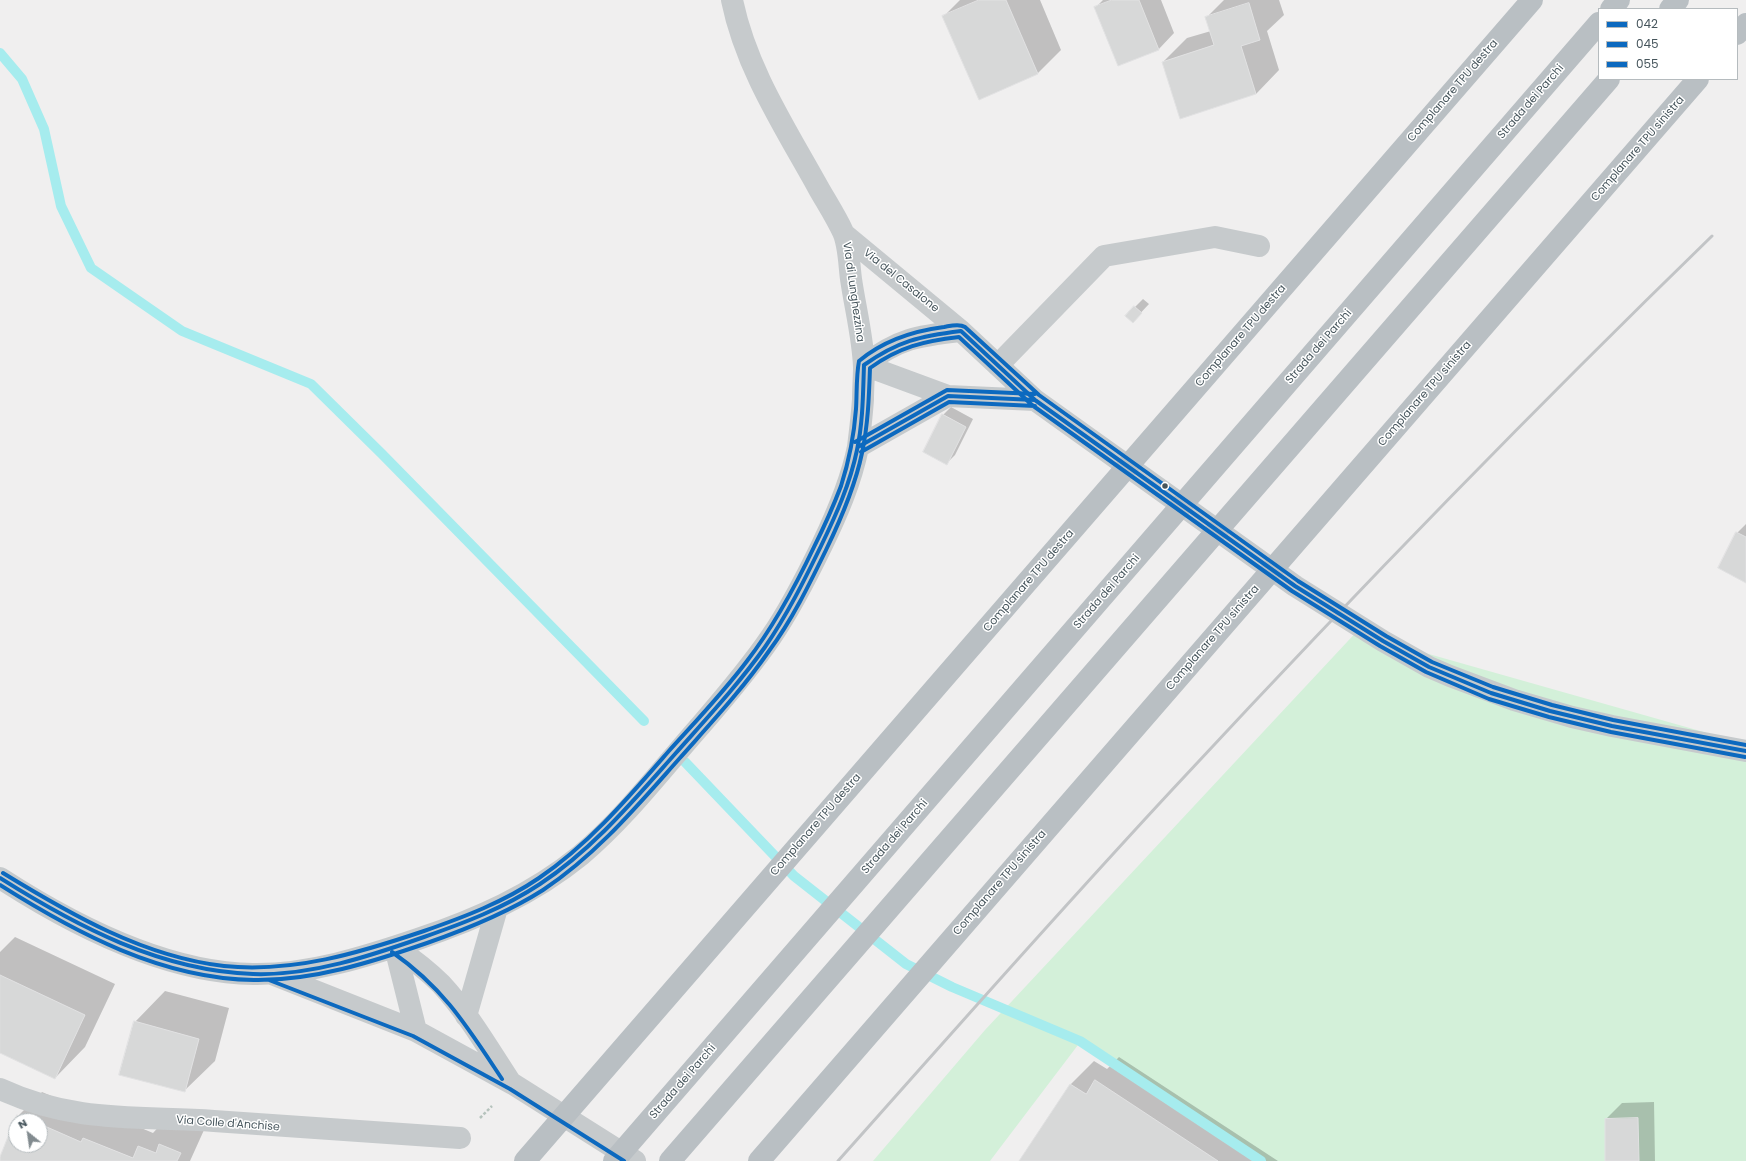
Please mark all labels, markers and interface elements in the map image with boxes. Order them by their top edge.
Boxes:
legend [1598,8,1738,80]
text: 042 [1636,15,1658,32]
text: 045 [1636,35,1659,52]
street label: Complanare TPU destra [1405,37,1501,145]
text: 055 [1636,55,1659,72]
street label: Strada dei Parchi [1495,62,1567,142]
street label: Complanare TPU sinistra [1589,94,1687,204]
street label: Via di Lunghezzina [839,241,867,343]
street label: Via del Casalone [861,247,941,315]
street label: Complanare TPU destra [1193,282,1289,390]
street label: Strada dei Parchi [1283,307,1355,387]
street label: Complanare TPU sinistra [1376,339,1474,449]
unlabelled marker [1160,481,1170,491]
street label: Complanare TPU destra [981,527,1077,635]
street label: Strada dei Parchi [1071,552,1143,632]
street label: Complanare TPU sinistra [1164,583,1262,693]
street label: Complanare TPU destra [768,771,864,879]
street label: Strada dei Parchi [859,797,931,877]
street label: Complanare TPU sinistra [951,828,1049,938]
street label: Strada dei Parchi [647,1042,719,1122]
north arrow [8,1113,48,1153]
text: N [15,1114,30,1132]
street label: Via Colle d'Anchise [176,1114,280,1134]

